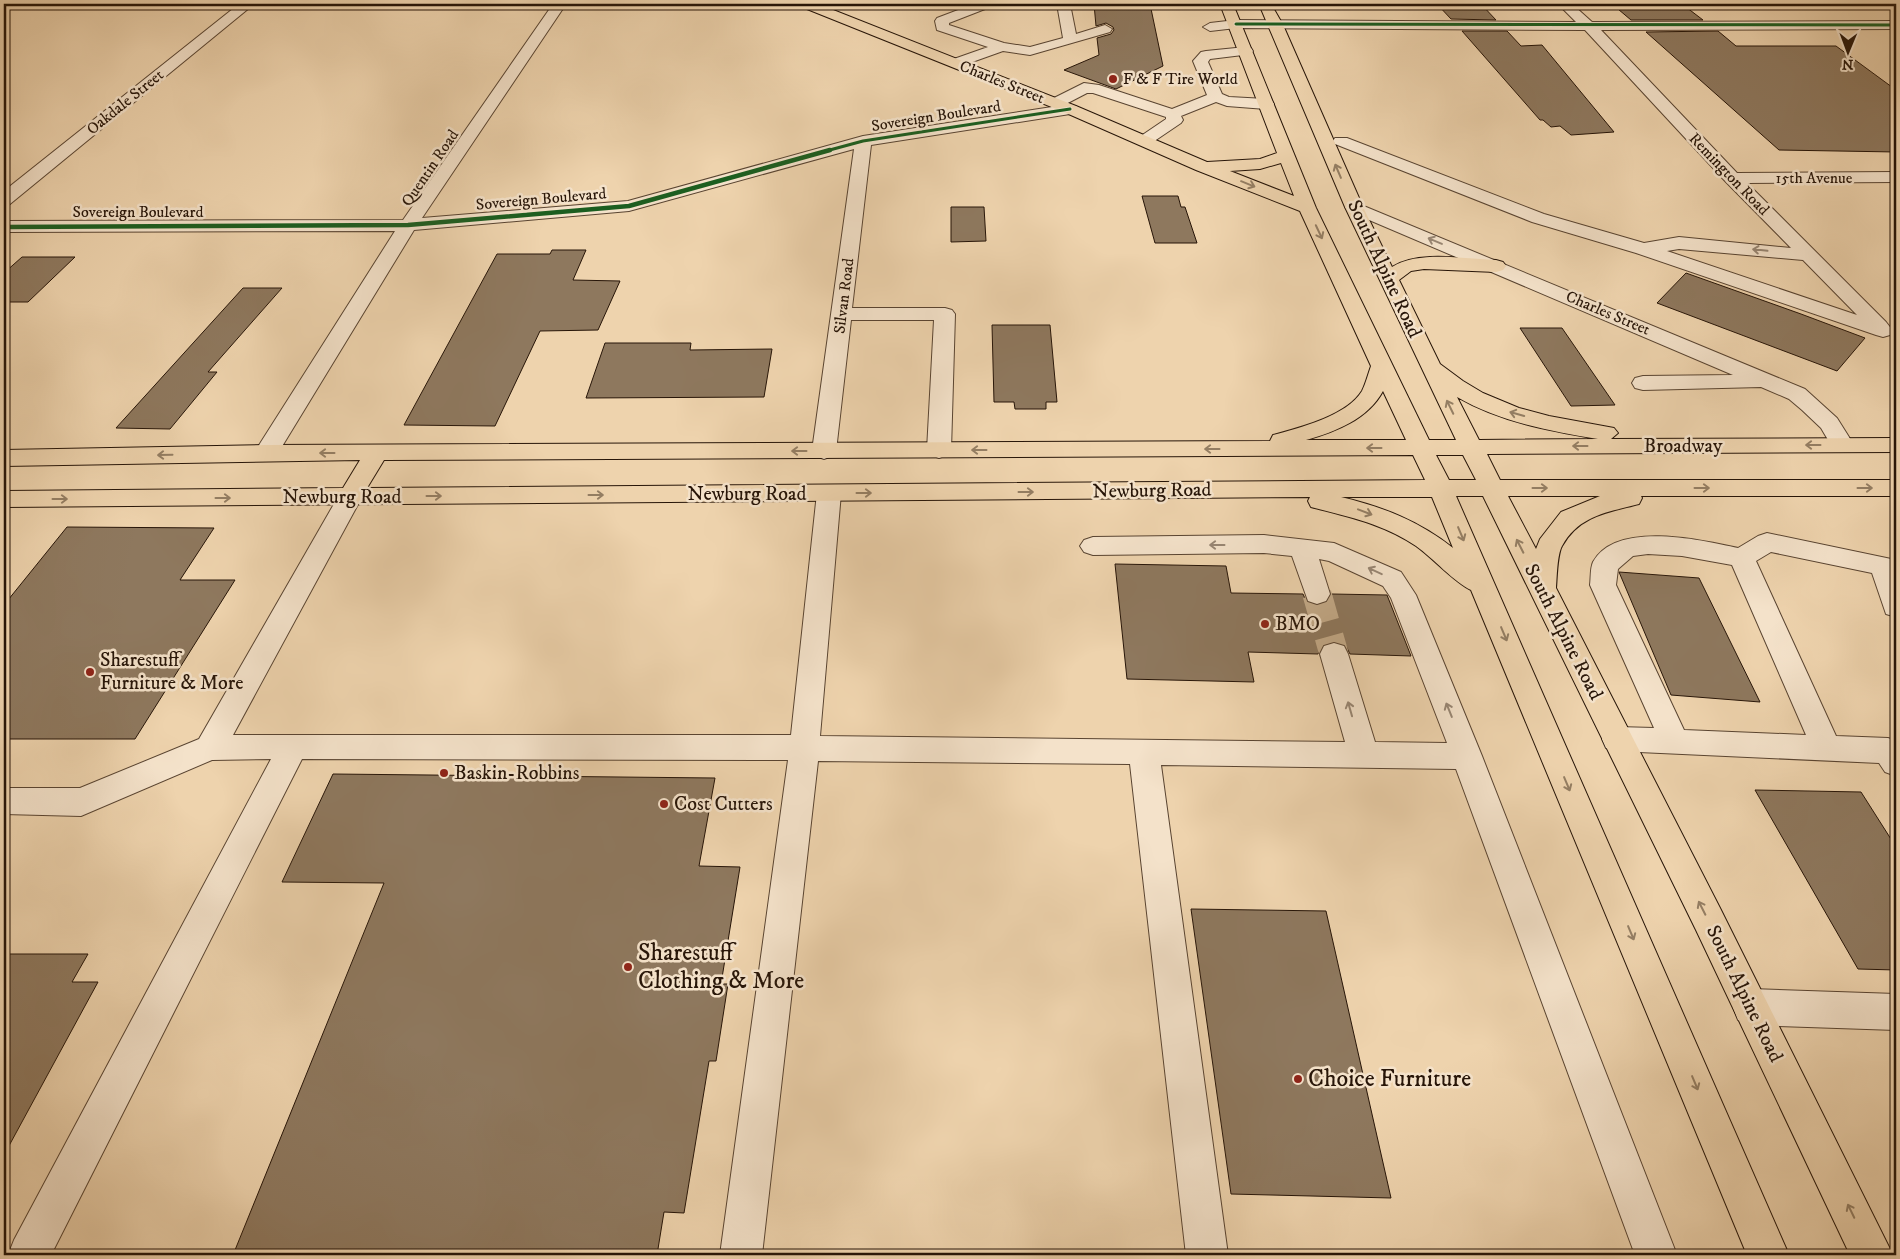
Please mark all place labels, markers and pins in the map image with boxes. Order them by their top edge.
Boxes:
place label: F & F Tire World [1123,69,1238,89]
marker: F & F Tire World [1107,73,1119,85]
place label: BMO [1275,612,1320,637]
marker: BMO [1259,618,1271,630]
place label: Sharestuff Furniture & More [100,648,243,696]
marker: Sharestuff Furniture & More [84,666,96,678]
place label: Baskin-Robbins [454,761,580,786]
marker: Baskin-Robbins [438,767,450,779]
place label: Cost Cutters [674,792,773,817]
marker: Cost Cutters [658,798,670,810]
place label: Sharestuff Clothing & More [638,938,804,996]
marker: Sharestuff Clothing & More [622,961,634,973]
place label: Choice Furniture [1308,1064,1471,1094]
marker: Choice Furniture [1292,1073,1304,1085]

